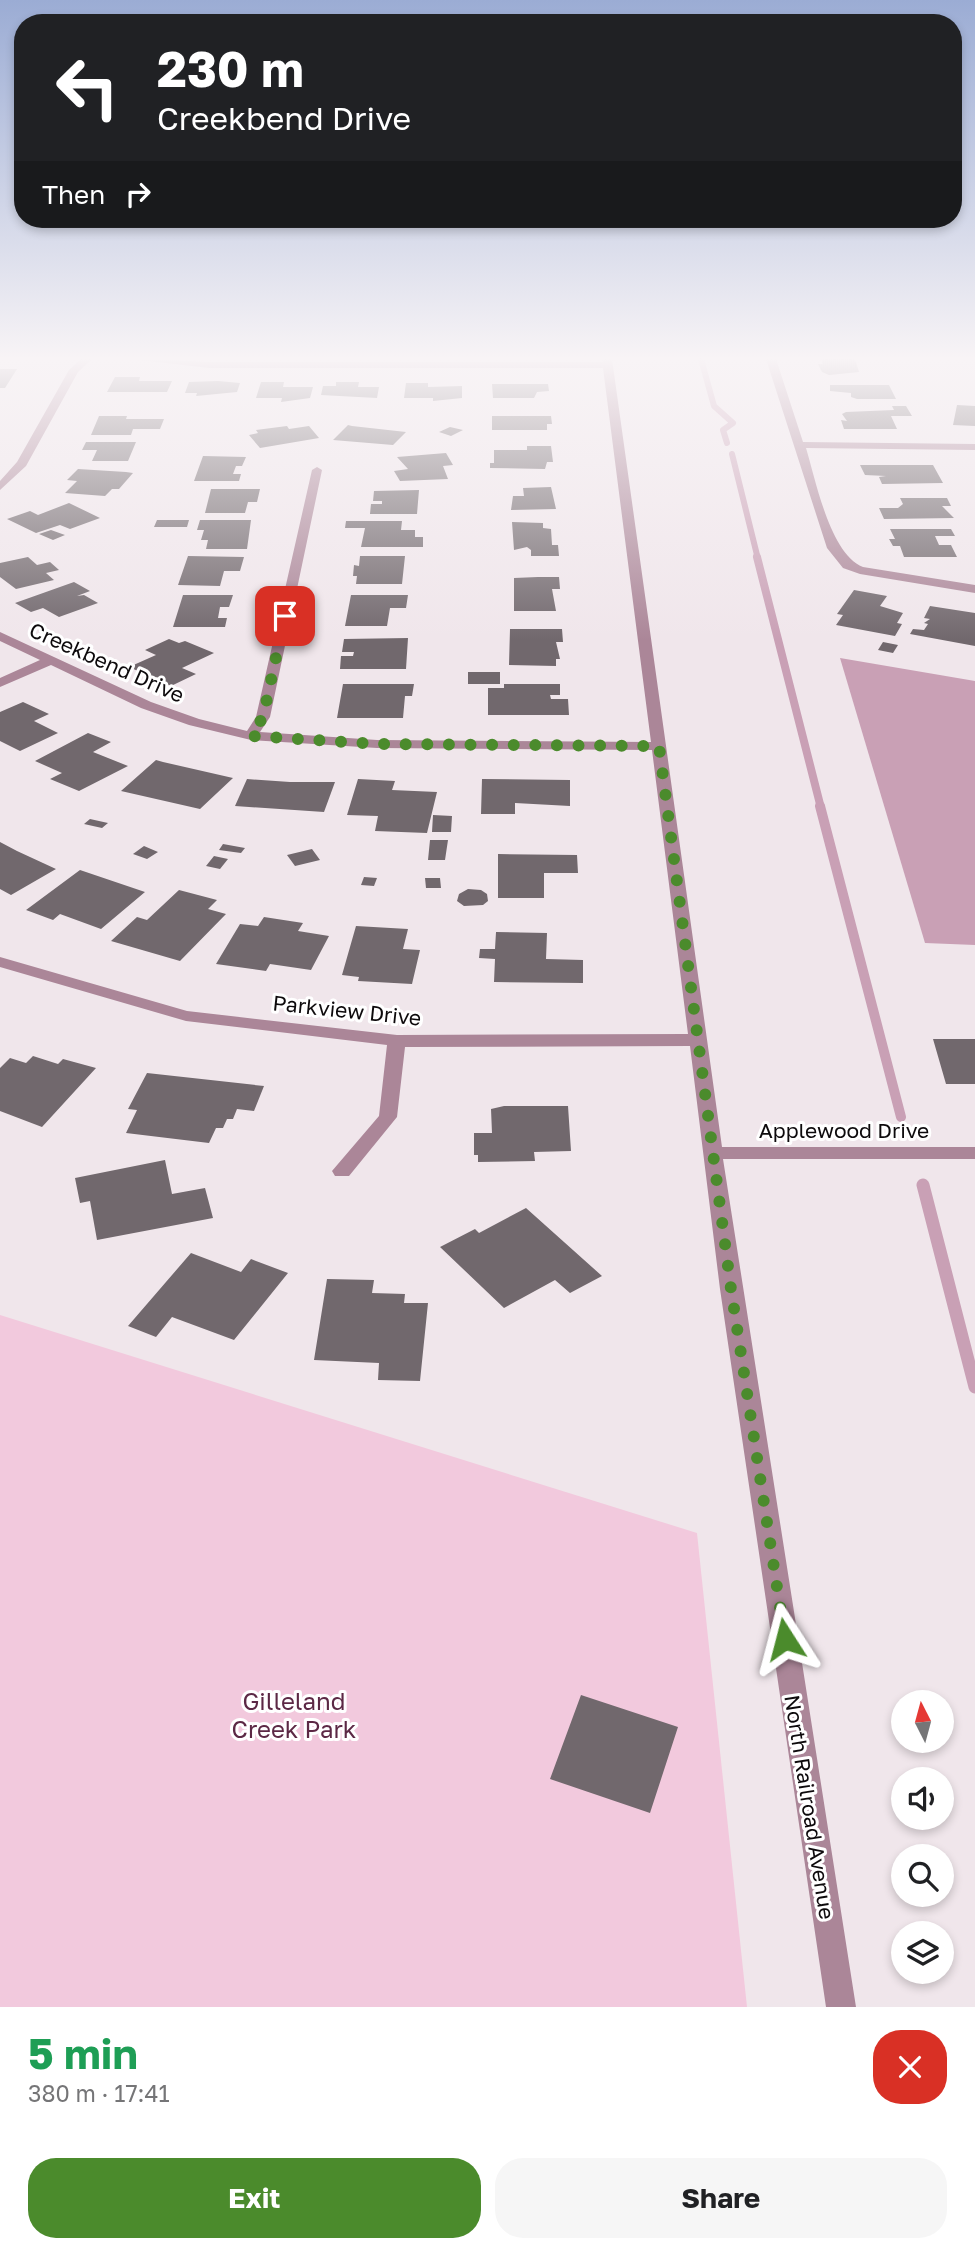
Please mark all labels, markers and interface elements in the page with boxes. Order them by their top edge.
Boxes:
text: 230 m [157,39,304,98]
icon: left [42,42,133,133]
text: Creekbend Drive [157,99,411,137]
icon: right [119,175,157,213]
text: Then [42,179,105,210]
pin [255,586,315,646]
icon: arrive [266,597,304,635]
street label: Creekbend Drive [26,616,188,708]
street label: Parkview Drive [271,989,423,1031]
street label: Applewood Drive [759,1117,929,1143]
position arrow [748,1602,822,1676]
park label: Gilleland Creek Park [232,1686,356,1743]
north arrow [891,1690,954,1754]
map controls [891,1690,954,1984]
street label: North Railroad Avenue [779,1693,841,1921]
button: sound [891,1767,954,1830]
button: search [891,1844,954,1907]
button: layers [891,1921,954,1984]
text: 5 min [28,2028,138,2078]
button: close [873,2030,947,2104]
text: 380 m · 17:41 [28,2079,170,2107]
button: Exit [28,2158,481,2238]
button: Share [495,2158,947,2238]

